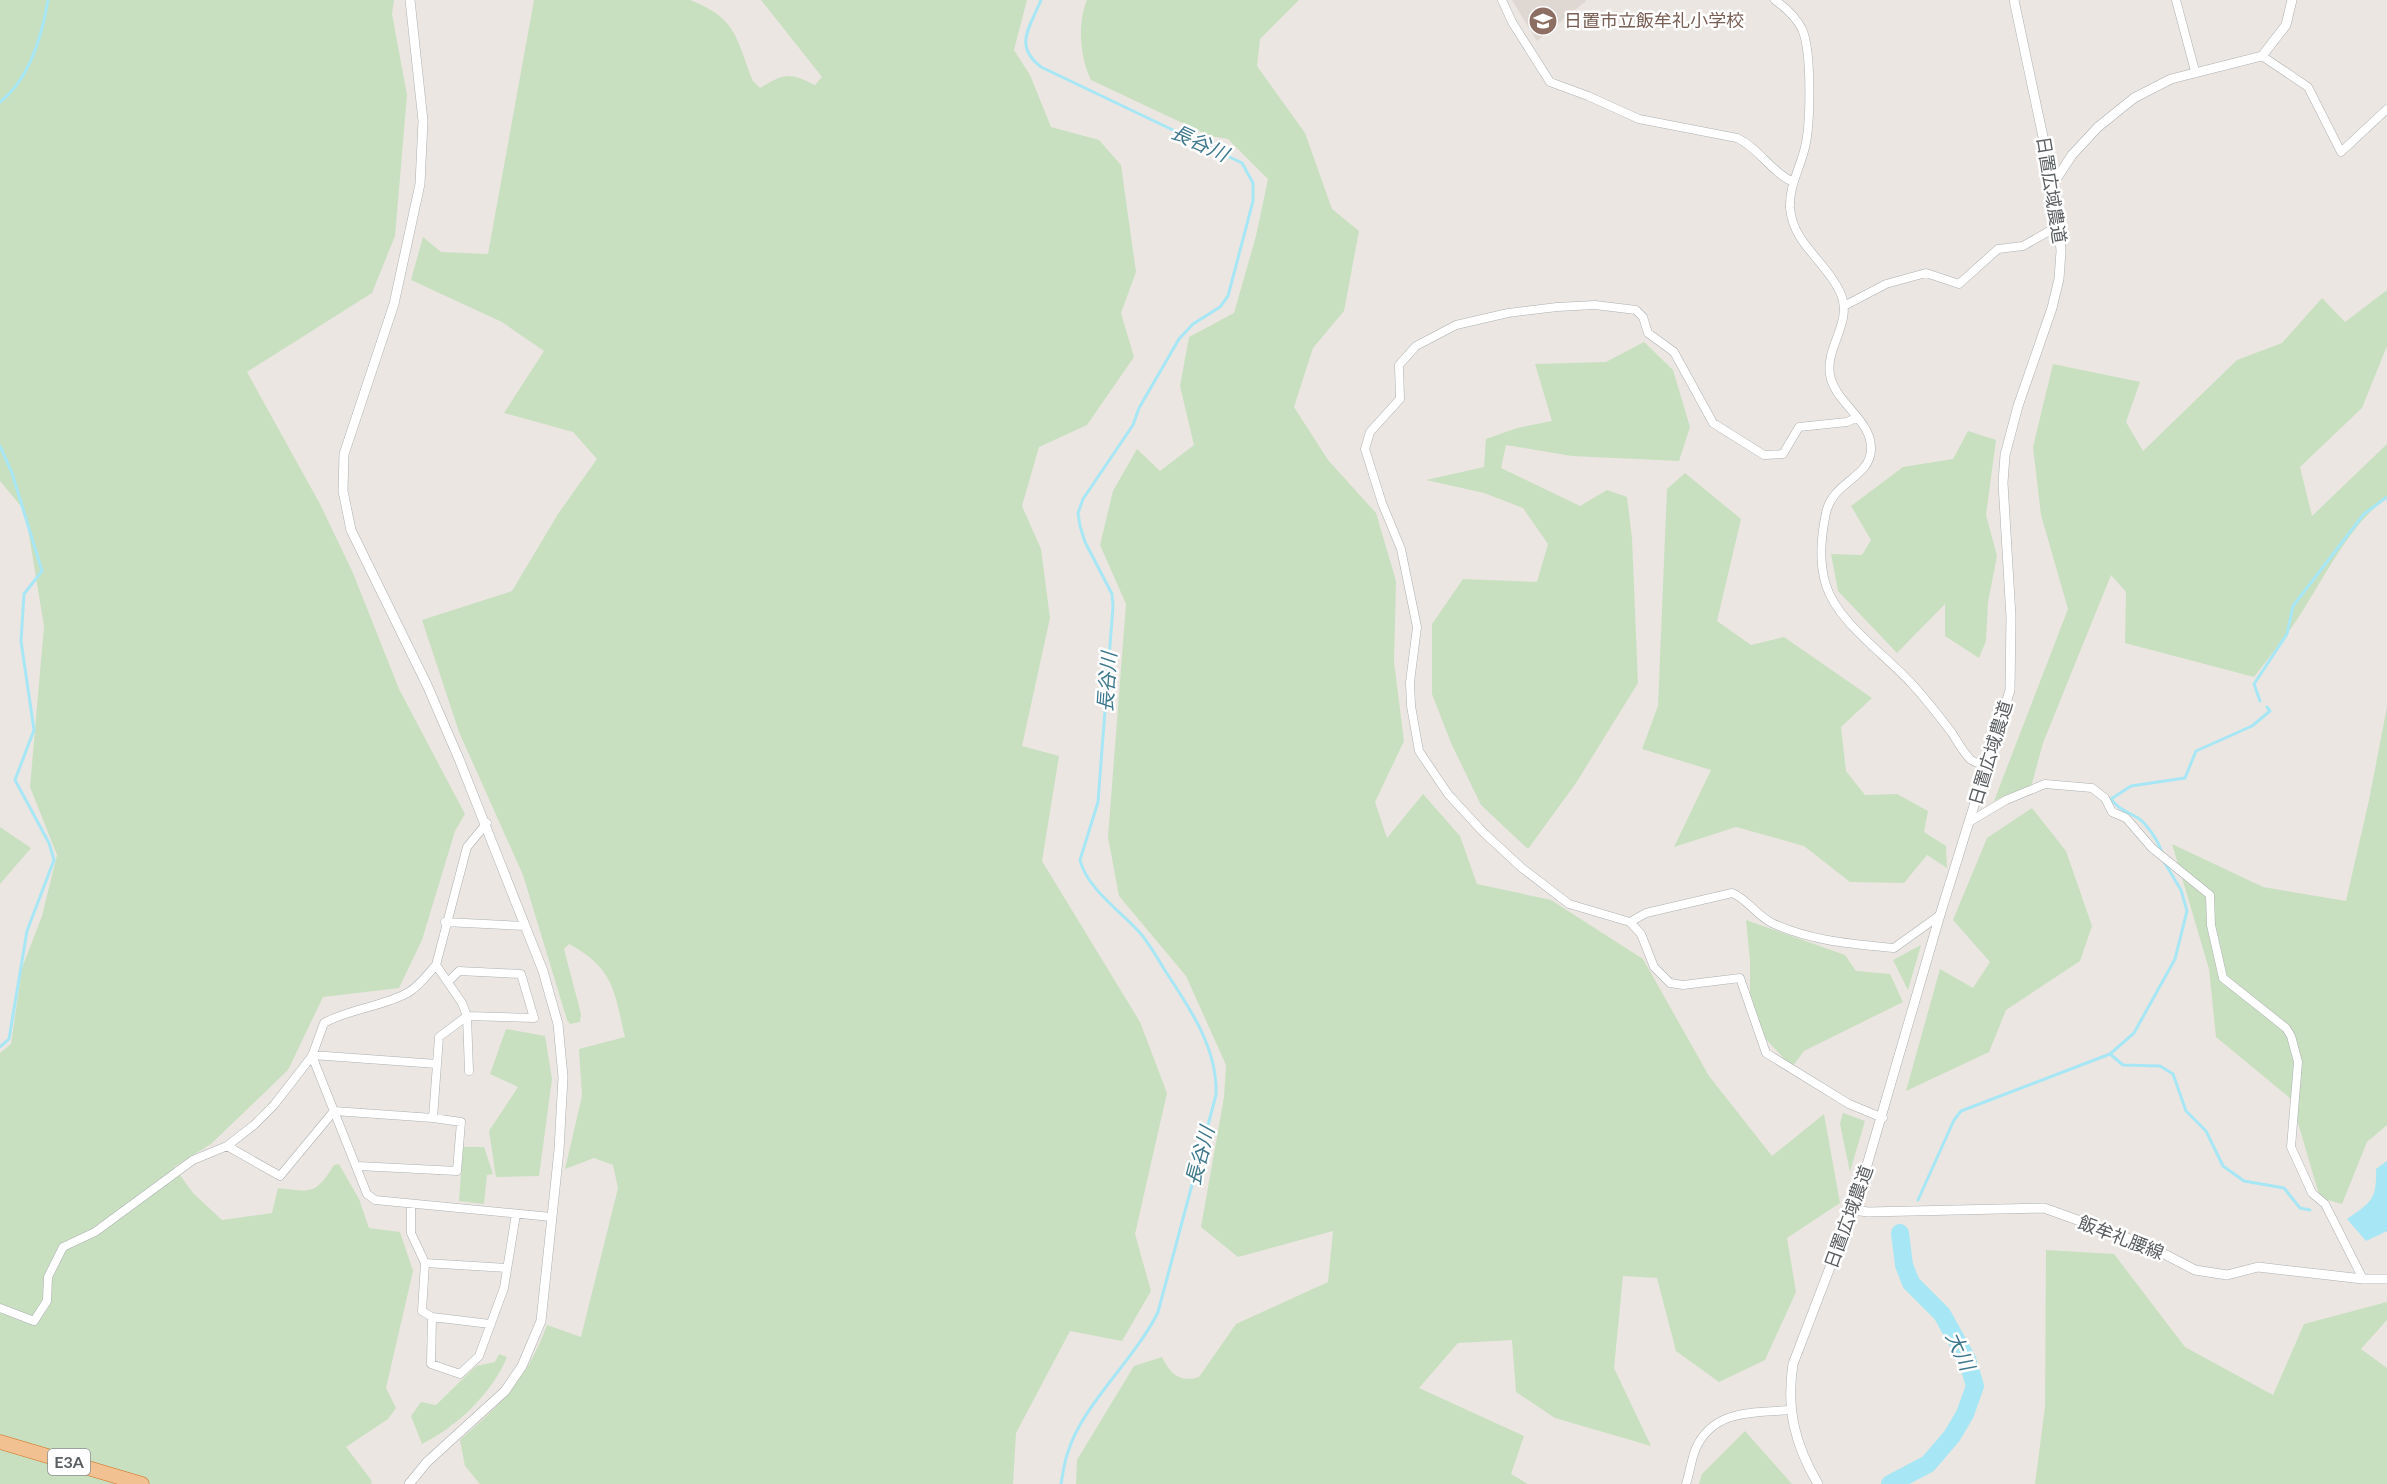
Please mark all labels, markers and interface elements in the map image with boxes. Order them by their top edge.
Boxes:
school or university icon: 日置市立飯牟礼小学校 [1527,5,1559,37]
place label: 日置市立飯牟礼小学校 [1564,9,1744,31]
water label: 長谷川 [1168,119,1234,166]
street label: 日置広域農道 [2033,135,2071,245]
water label: 長谷川 [1092,649,1120,713]
street label: 日置広域農道 [1964,698,2016,808]
water label: 長谷川 [1180,1122,1219,1188]
street label: 日置広域農道 [1819,1162,1877,1271]
street label: 飯牟礼腰線 [2075,1211,2167,1263]
water label: 大川 [1942,1327,1981,1376]
road number: E3A [48,1449,90,1475]

